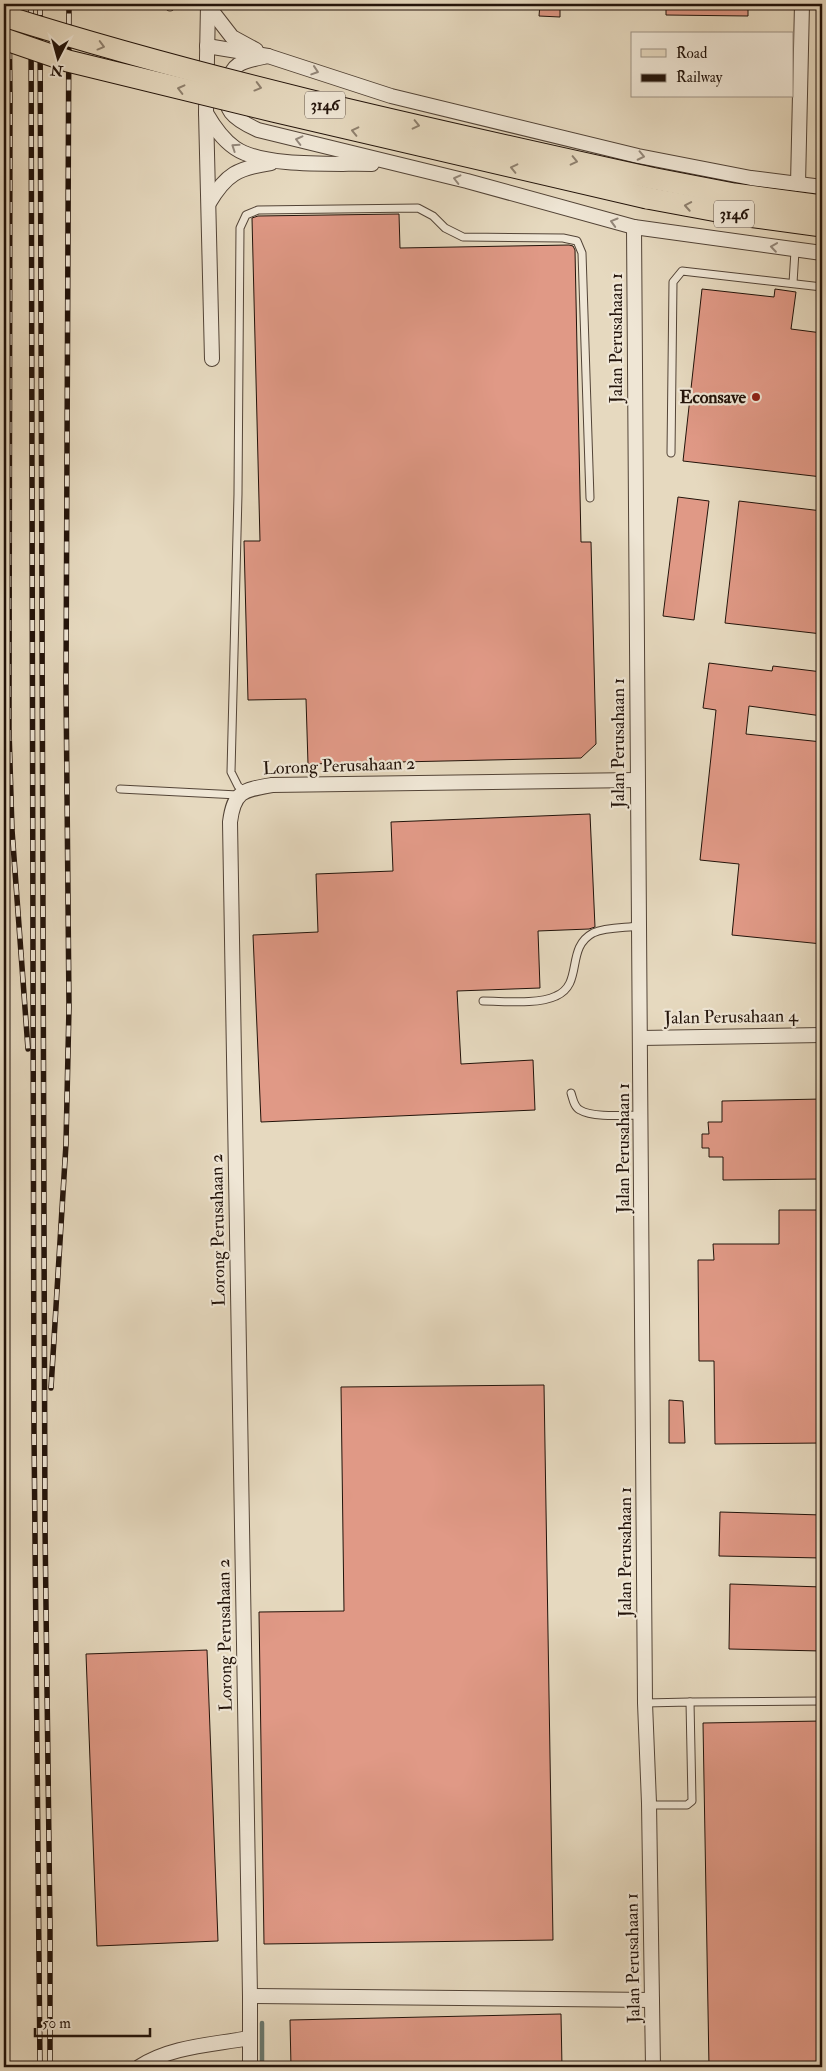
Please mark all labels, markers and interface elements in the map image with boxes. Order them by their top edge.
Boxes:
north arrow [32,32,82,82]
legend [631,32,794,98]
one-way arrow [96,40,105,51]
text: Road [676,44,708,63]
text: N [49,61,65,80]
one-way arrow [310,65,318,75]
text: Railway [676,68,723,87]
one-way arrow [253,81,262,92]
one-way arrow [177,84,185,94]
road number: 3146 [305,92,345,118]
one-way arrow [411,120,420,130]
one-way arrow [351,126,360,137]
one-way arrow [295,135,303,146]
one-way arrow [231,144,241,153]
one-way arrow [637,150,645,161]
one-way arrow [570,155,579,166]
one-way arrow [509,163,518,174]
one-way arrow [453,174,461,184]
road number: 3146 [714,200,754,228]
one-way arrow [683,201,692,211]
one-way arrow [610,217,618,227]
one-way arrow [769,243,778,253]
street label: Jalan Perusahaan 1 [605,273,628,404]
place label: Econsave [679,386,746,409]
marker: Econsave [750,391,762,403]
street label: Jalan Perusahaan 1 [607,678,630,809]
street label: Lorong Perusahaan 2 [262,752,416,780]
street label: Jalan Perusahaan 4 [663,1004,799,1030]
street label: Jalan Perusahaan 1 [612,1083,635,1214]
street label: Lorong Perusahaan 2 [205,1153,231,1307]
street label: Jalan Perusahaan 1 [614,1487,637,1618]
street label: Lorong Perusahaan 2 [212,1558,238,1712]
street label: Jalan Perusahaan 1 [620,1893,646,2024]
scale bar [35,2006,150,2038]
text: 50 m [42,2014,71,2033]

